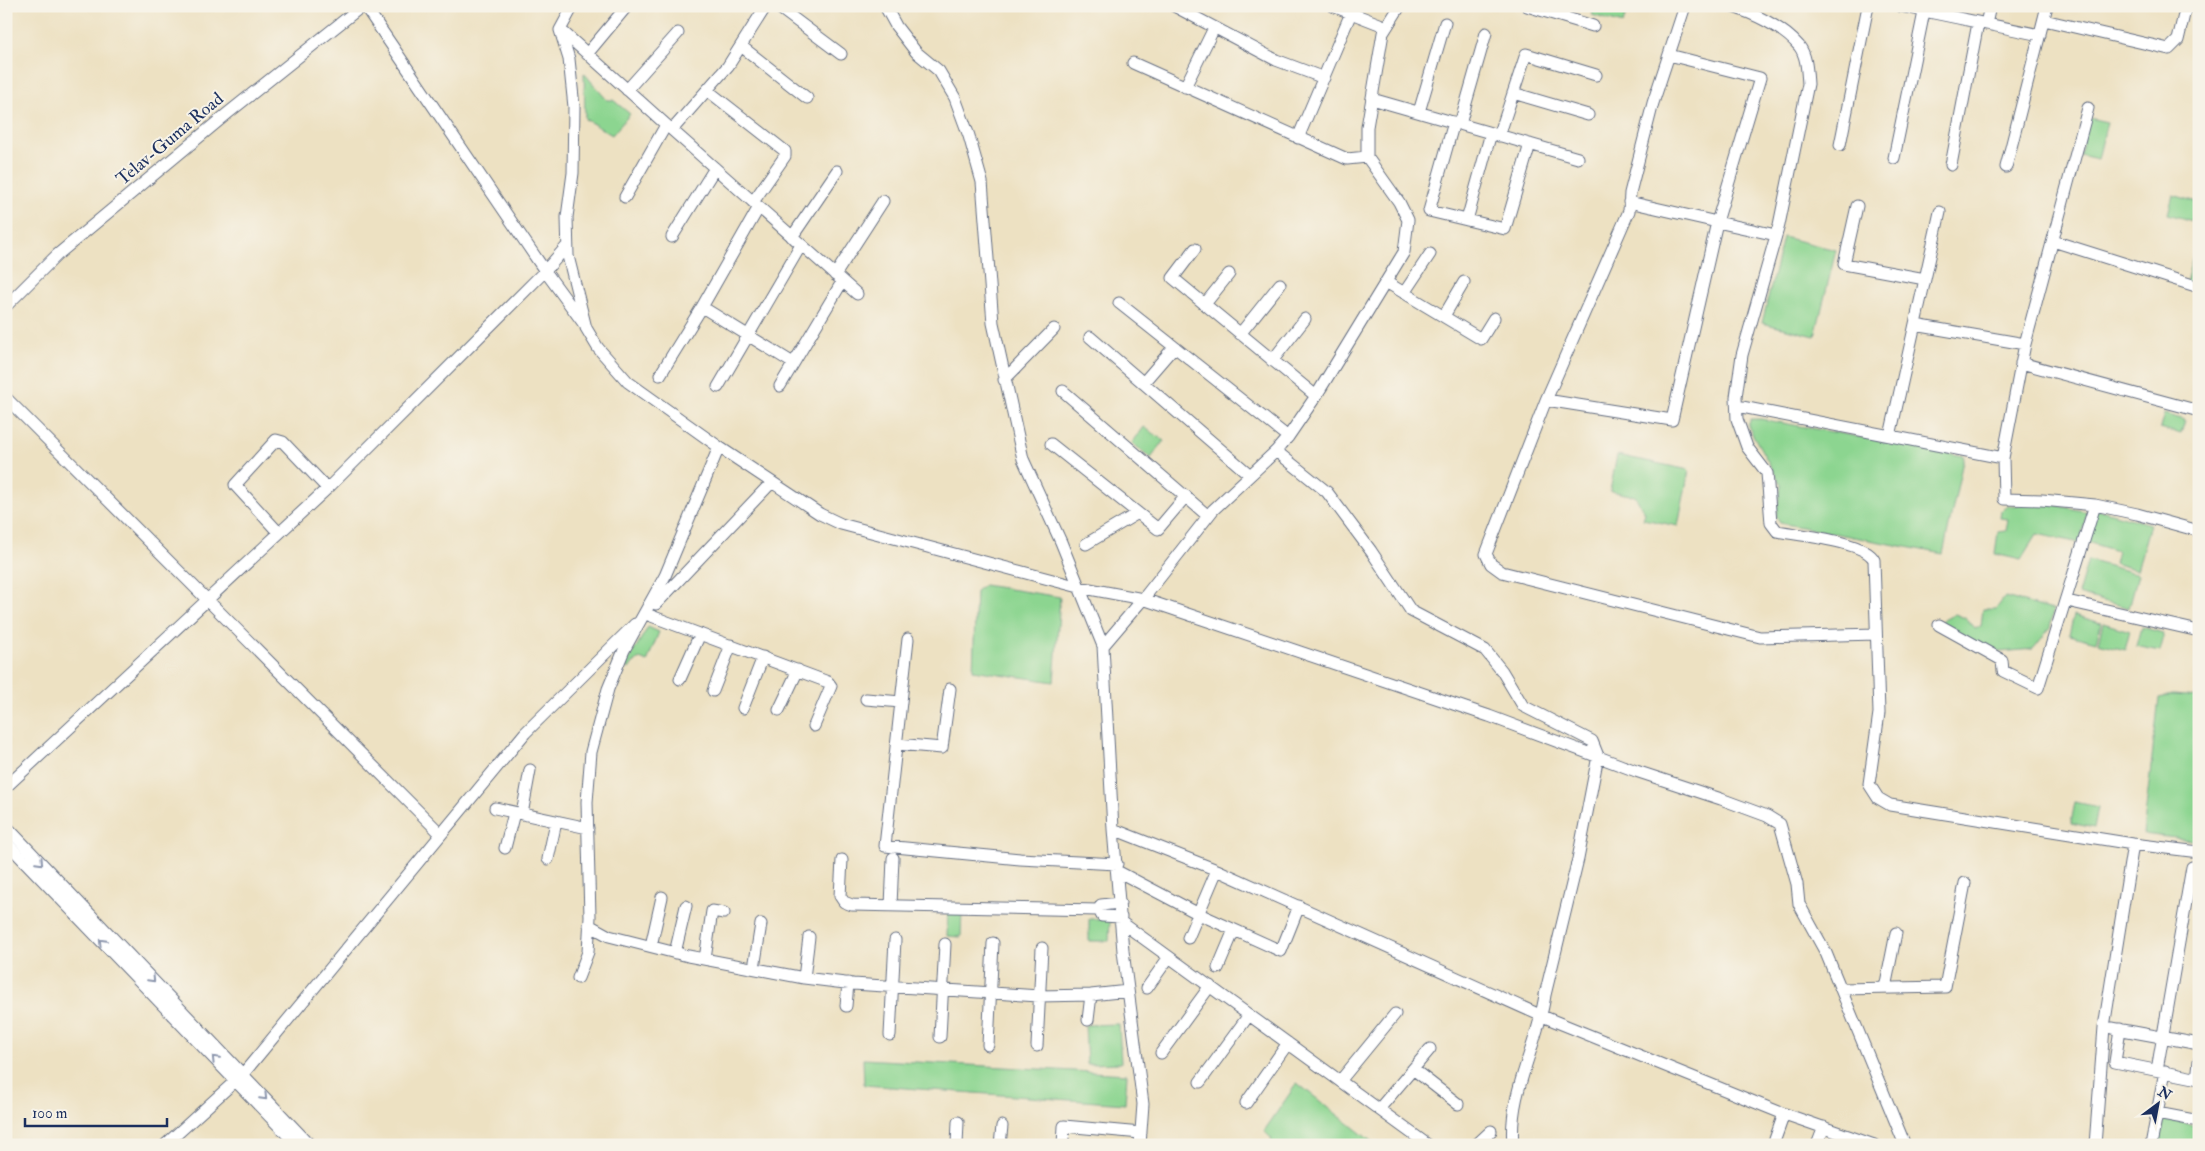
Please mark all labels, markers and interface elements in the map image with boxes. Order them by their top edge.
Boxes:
street label: Telav-Guma Road [112,87,228,191]
one-way arrow [34,856,43,865]
one-way arrow [99,938,108,947]
one-way arrow [146,973,155,982]
one-way arrow [212,1056,221,1065]
north arrow [2132,1078,2182,1128]
text: N [2154,1082,2175,1104]
one-way arrow [258,1091,267,1100]
scale bar [25,1096,168,1128]
text: 100 m [32,1104,68,1123]

